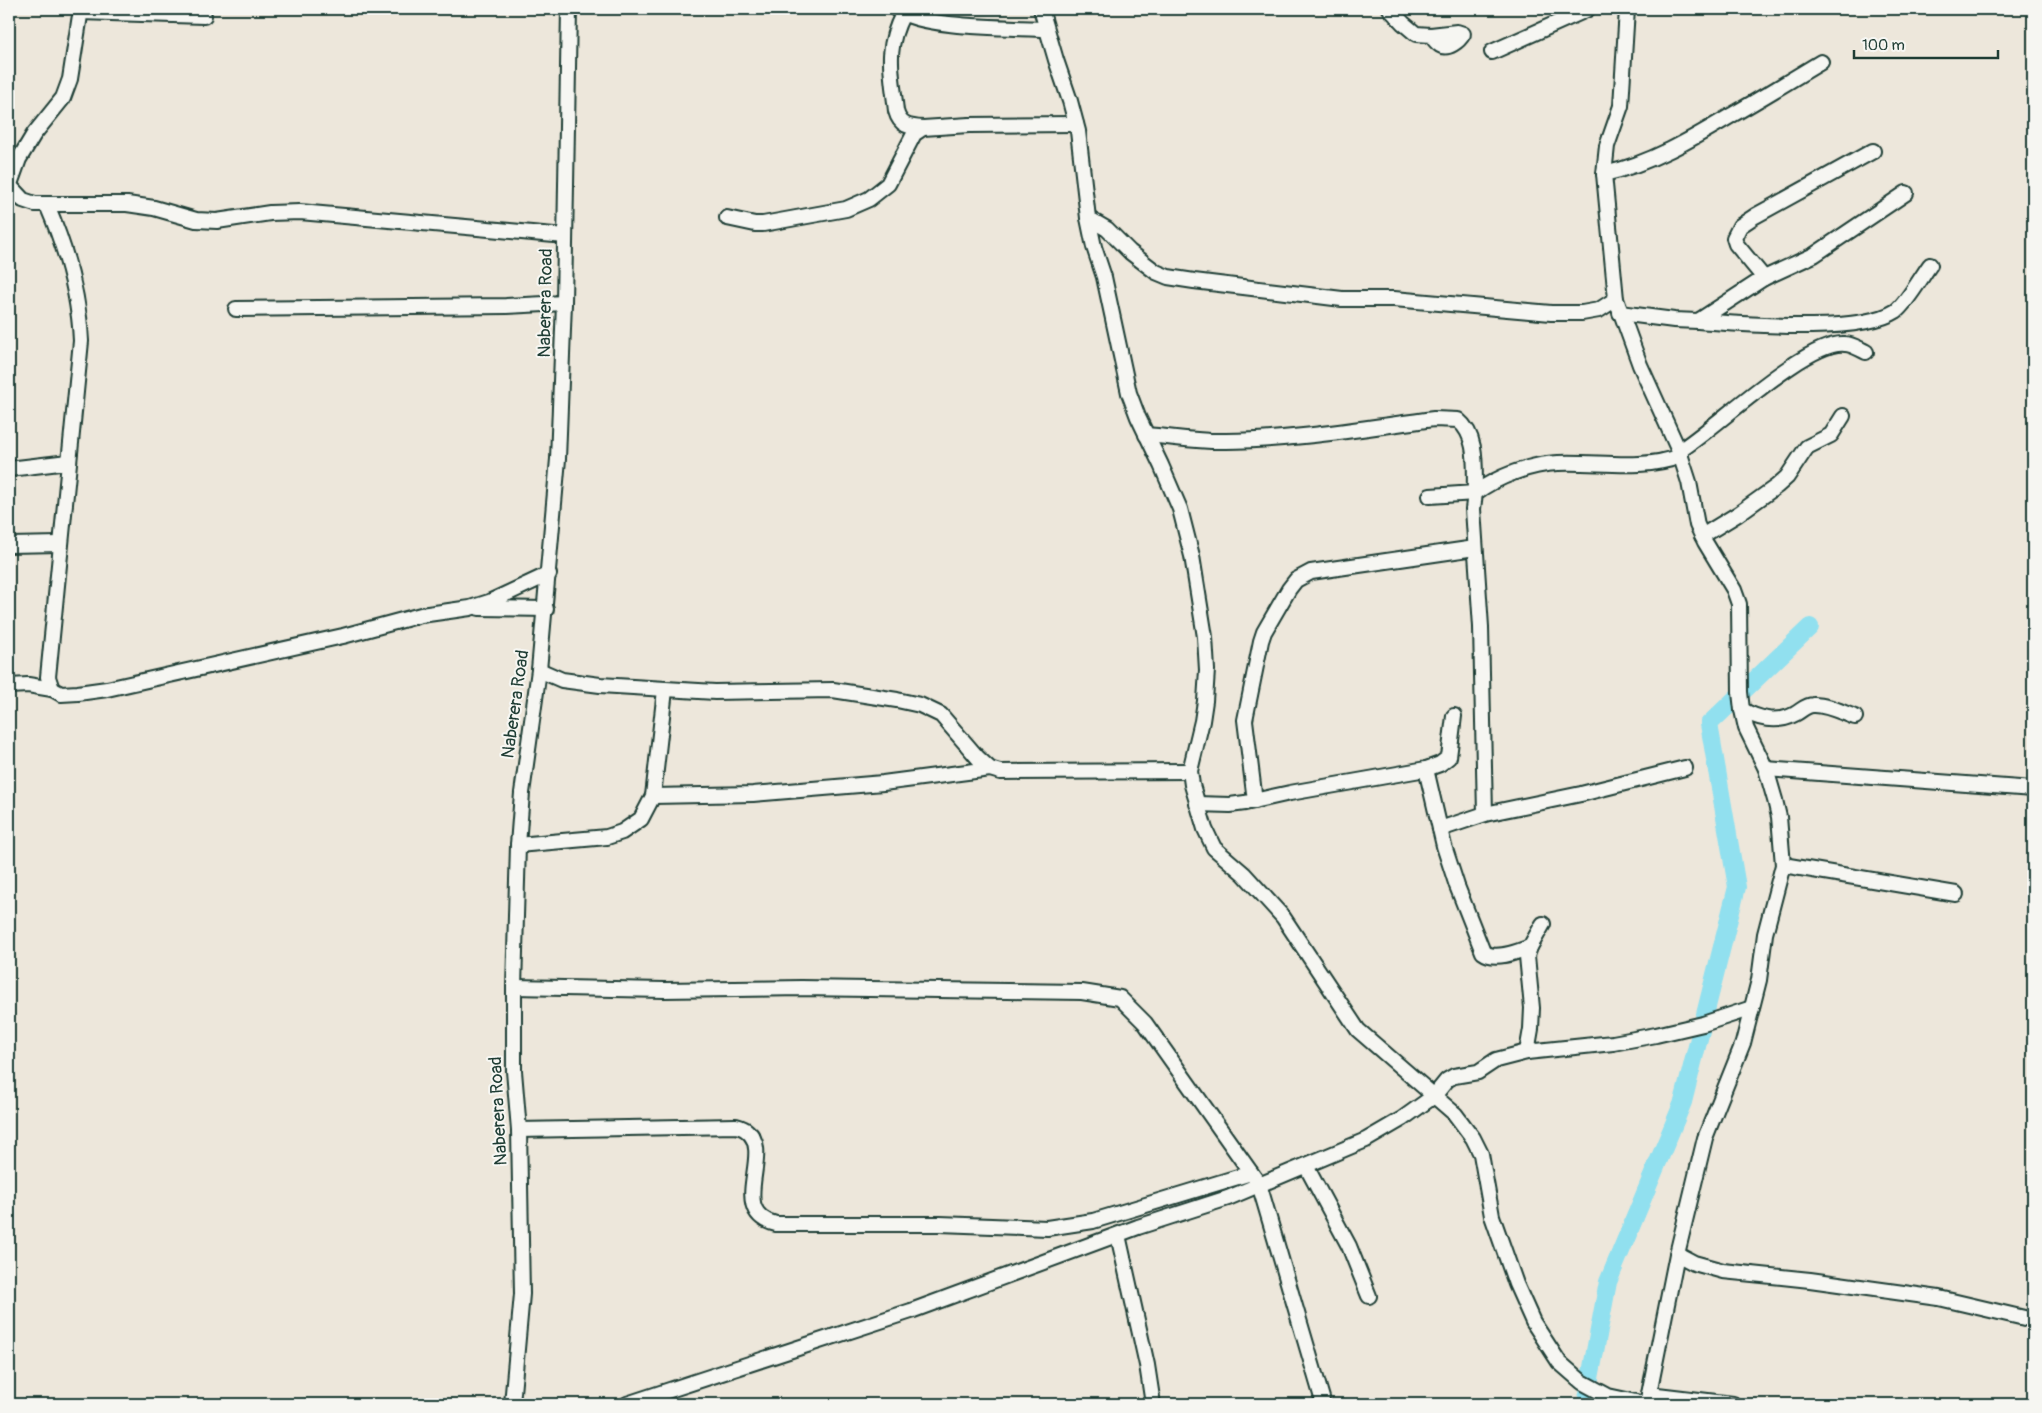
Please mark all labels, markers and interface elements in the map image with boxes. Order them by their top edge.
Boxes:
scale bar [1854,28,1998,60]
text: 100 m [1862,36,1905,55]
street label: Naberera Road [533,248,558,358]
street label: Naberera Road [497,648,534,760]
street label: Naberera Road [484,1056,513,1166]

